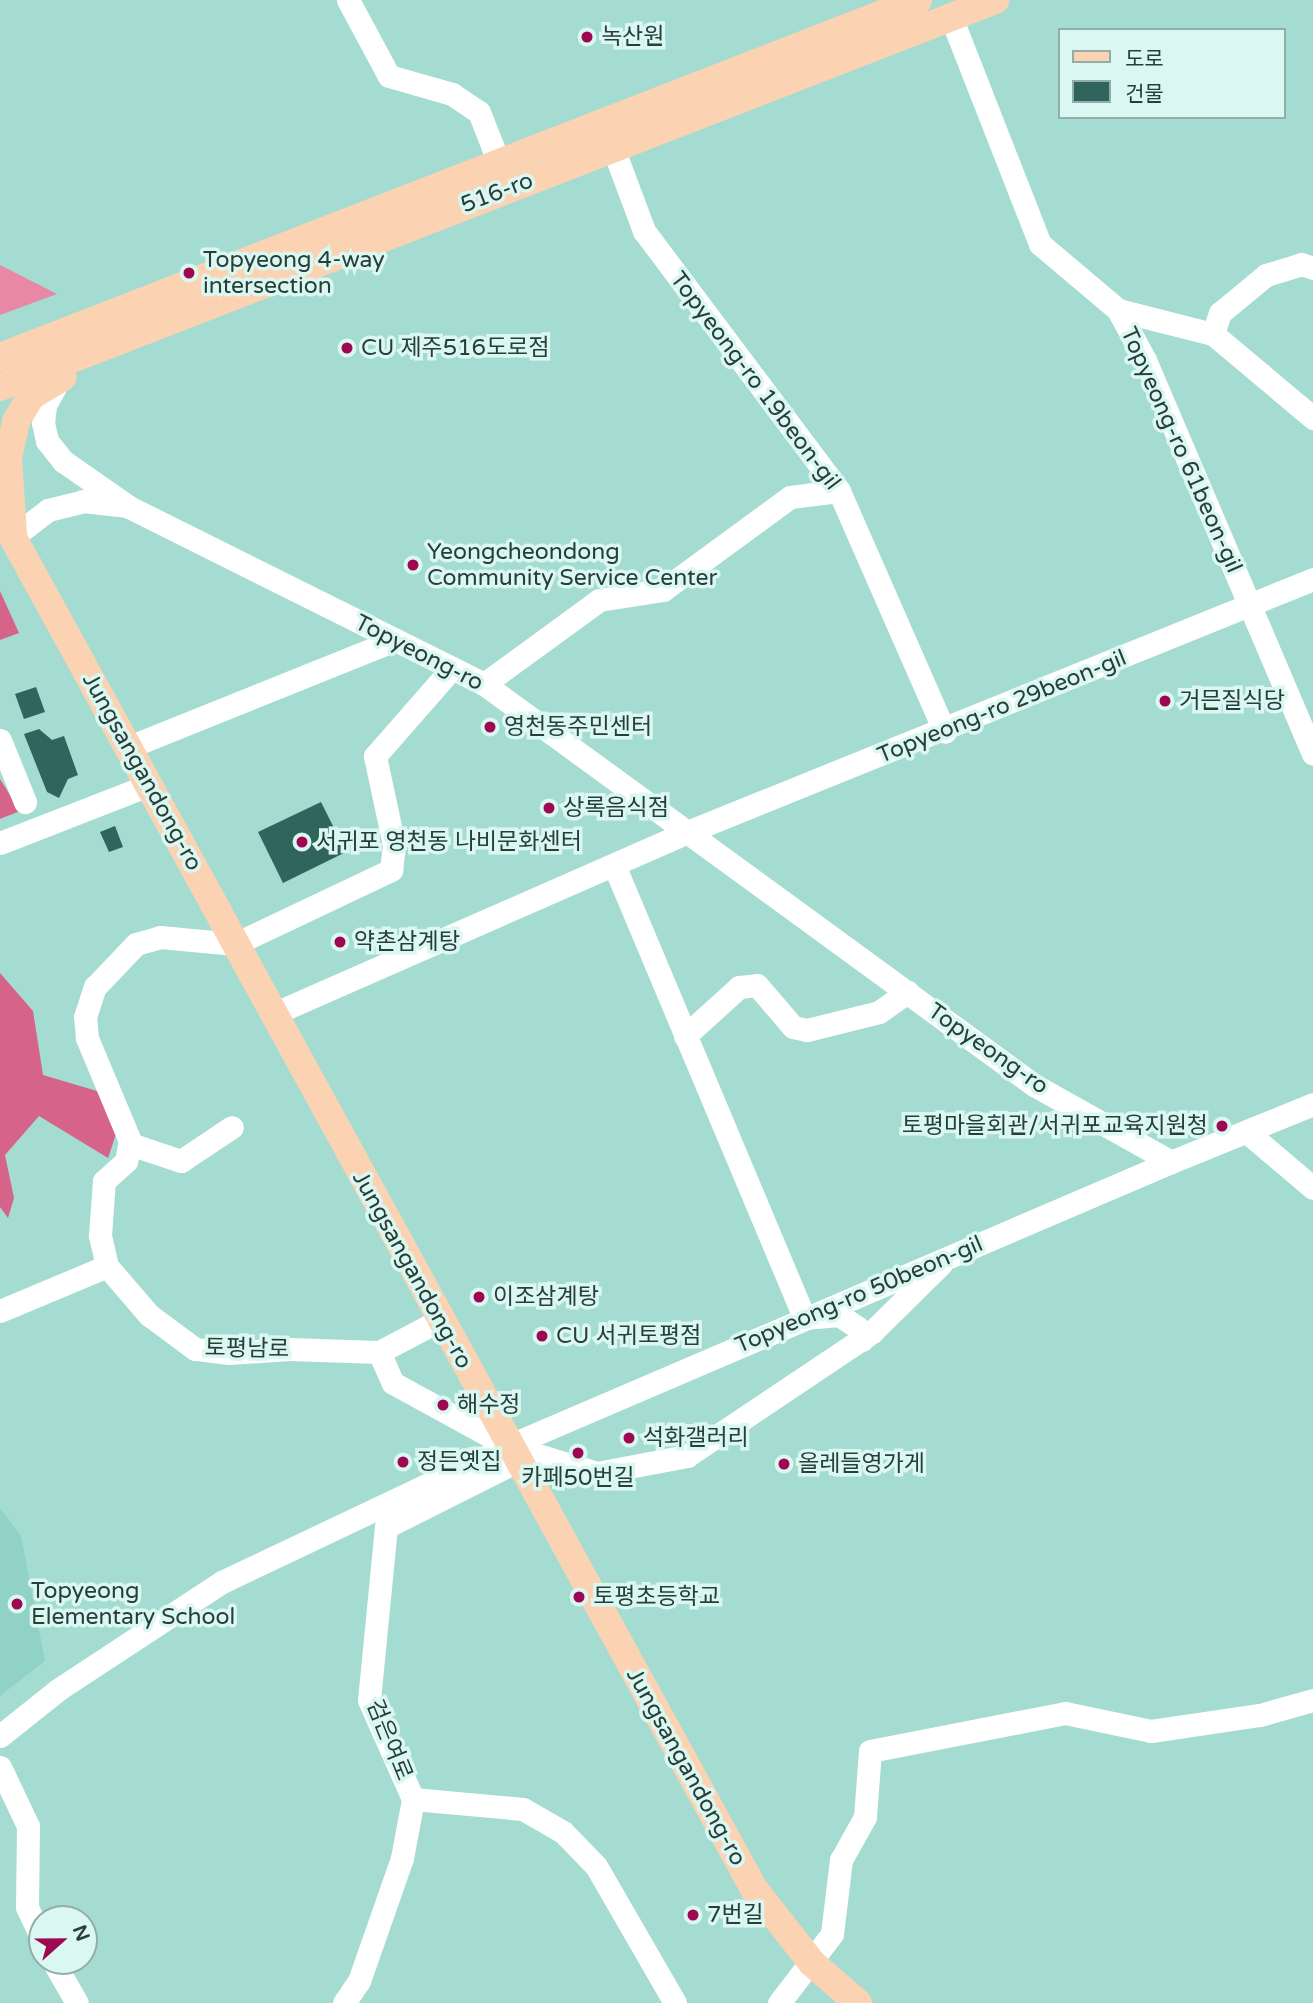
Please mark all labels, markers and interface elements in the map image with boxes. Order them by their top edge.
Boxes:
place label: 녹산원 [601,23,664,51]
legend [1058,28,1285,119]
marker: 녹산원 [579,29,595,45]
text: 도로 [1125,47,1164,72]
text: 건물 [1125,82,1164,107]
street label: 516-ro [457,167,537,219]
place label: Topyeong 4-way intersection [203,246,385,300]
marker: Topyeong 4-way intersection [181,265,197,281]
street label: Topyeong-ro 19beon-gil [664,266,846,496]
street label: Topyeong-ro 61beon-gil [1114,323,1248,577]
place label: CU 제주516도로점 [361,334,550,362]
marker: CU 제주516도로점 [339,340,355,356]
place label: Yeongcheondong Community Service Center [427,538,717,592]
marker: Yeongcheondong Community Service Center [405,557,421,573]
street label: Topyeong-ro [350,609,488,697]
street label: Topyeong-ro 29beon-gil [873,644,1131,770]
street label: Jungsangandong-ro [76,668,208,876]
place label: 거믄질식당 [1179,687,1285,715]
marker: 거믄질식당 [1157,693,1173,709]
place label: 영천동주민센터 [504,713,652,741]
marker: 영천동주민센터 [482,719,498,735]
place label: 상록음식점 [563,794,669,822]
marker: 상록음식점 [541,800,557,816]
place label: 서귀포 영천동 나비문화센터 [316,828,582,856]
marker: 서귀포 영천동 나비문화센터 [294,834,310,850]
place label: 약촌삼계탕 [354,928,460,956]
marker: 약촌삼계탕 [332,934,348,950]
street label: Topyeong-ro [923,997,1053,1101]
place label: 토평마을회관/서귀포교육지원청 [902,1112,1208,1140]
marker: 토평마을회관/서귀포교육지원청 [1214,1118,1230,1134]
street label: Jungsangandong-ro [346,1166,478,1374]
street label: Topyeong-ro 50beon-gil [731,1230,987,1360]
place label: 이조삼계탕 [493,1283,599,1311]
marker: 이조삼계탕 [471,1289,487,1305]
place label: CU 서귀토평점 [556,1322,701,1350]
marker: CU 서귀토평점 [534,1328,550,1344]
street label: 토평남로 [204,1334,290,1364]
place label: 해수정 [457,1391,520,1419]
marker: 해수정 [435,1397,451,1413]
place label: 석화갤러리 [643,1424,749,1452]
marker: 석화갤러리 [621,1430,637,1446]
marker: 카페50번길 [570,1445,586,1461]
place label: 정든옛집 [417,1448,502,1476]
place label: 올레들영가게 [798,1450,925,1478]
marker: 정든옛집 [395,1454,411,1470]
marker: 올레들영가게 [776,1456,792,1472]
place label: 카페50번길 [521,1464,635,1492]
place label: Topyeong Elementary School [31,1577,235,1631]
place label: 토평초등학교 [593,1583,720,1611]
marker: 토평초등학교 [571,1589,587,1605]
marker: Topyeong Elementary School [9,1596,25,1612]
street label: Jungsangandong-ro [620,1663,752,1871]
street label: 검은여로 [360,1696,418,1784]
place label: 7번길 [707,1901,764,1929]
north arrow [28,1905,98,1975]
marker: 7번길 [685,1907,701,1923]
text: N [68,1922,94,1944]

